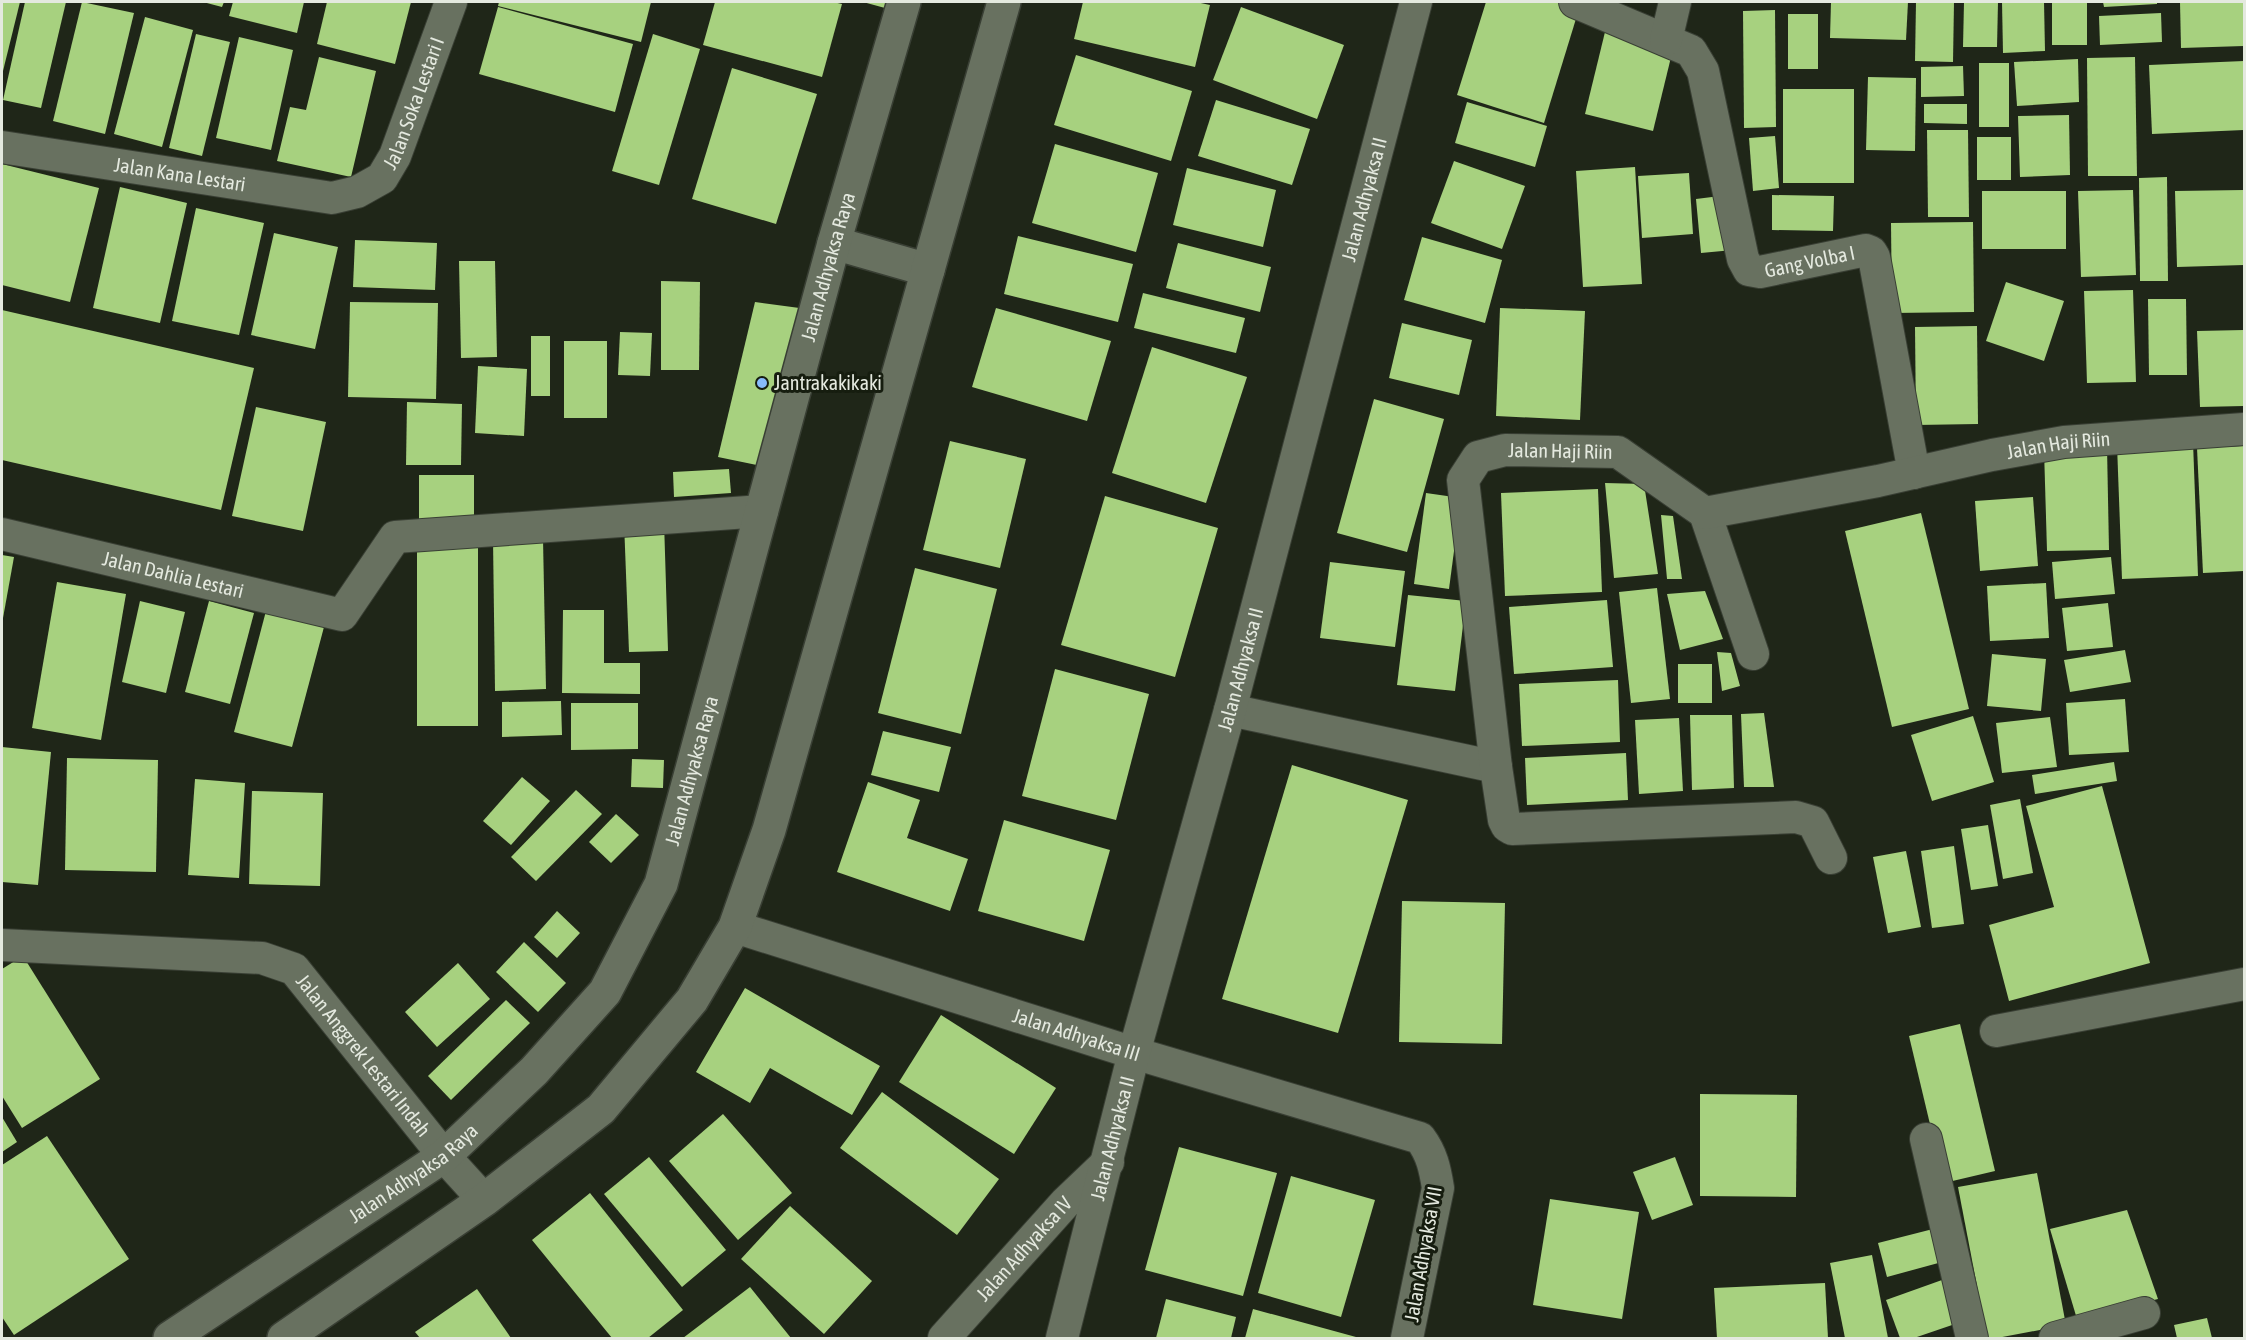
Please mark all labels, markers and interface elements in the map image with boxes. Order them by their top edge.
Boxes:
street label: Jalan Soka Lestari I [378,34,448,173]
street label: Jalan Adhyaksa II [1336,135,1391,264]
street label: Jalan Kana Lestari [113,152,247,196]
street label: Jalan Adhyaksa Raya [796,189,859,344]
street label: Gang Volba I [1763,241,1857,282]
place label: Jantrakakikaki [774,371,882,394]
marker: Jantrakakikaki [755,376,769,390]
street label: Jalan Haji Riin [2005,427,2111,463]
street label: Jalan Haji Riin [1508,438,1613,463]
street label: Jalan Dahlia Lestari [100,546,246,602]
street label: Jalan Adhyaksa II [1213,605,1267,734]
street label: Jalan Adhyaksa Raya [660,693,722,848]
street label: Jalan Anggrek Lestari Indah [292,969,436,1141]
street label: Jalan Adhyaksa III [1010,1003,1143,1065]
street label: Jalan Adhyaksa II [1085,1074,1139,1203]
street label: Jalan Adhyaksa Raya [344,1118,482,1227]
street label: Jalan Adhyaksa VII [1399,1184,1446,1323]
street label: Jalan Adhyaksa IV [971,1191,1077,1305]

